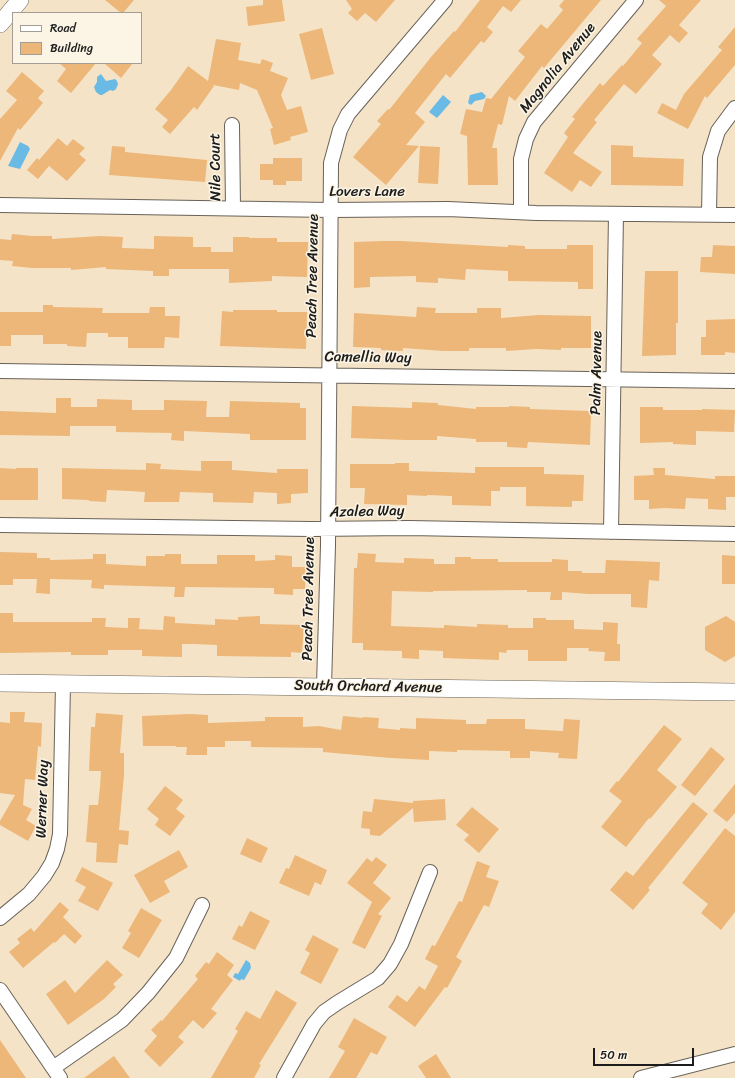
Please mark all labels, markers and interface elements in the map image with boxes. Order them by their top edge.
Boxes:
legend [12,12,142,64]
text: Road [50,17,76,39]
street label: Magnolia Avenue [516,19,600,117]
text: Building [50,37,93,59]
street label: Nile Court [206,133,226,201]
street label: Lovers Lane [329,183,405,201]
street label: Peach Tree Avenue [303,214,323,338]
street label: Palm Avenue [587,331,607,415]
street label: Camellia Way [324,348,412,368]
street label: Azalea Way [329,502,405,522]
street label: Peach Tree Avenue [299,537,319,661]
street label: South Orchard Avenue [294,677,442,697]
street label: Werner Way [33,760,53,838]
scale bar [595,1040,696,1066]
text: 50 m [600,1044,627,1066]

